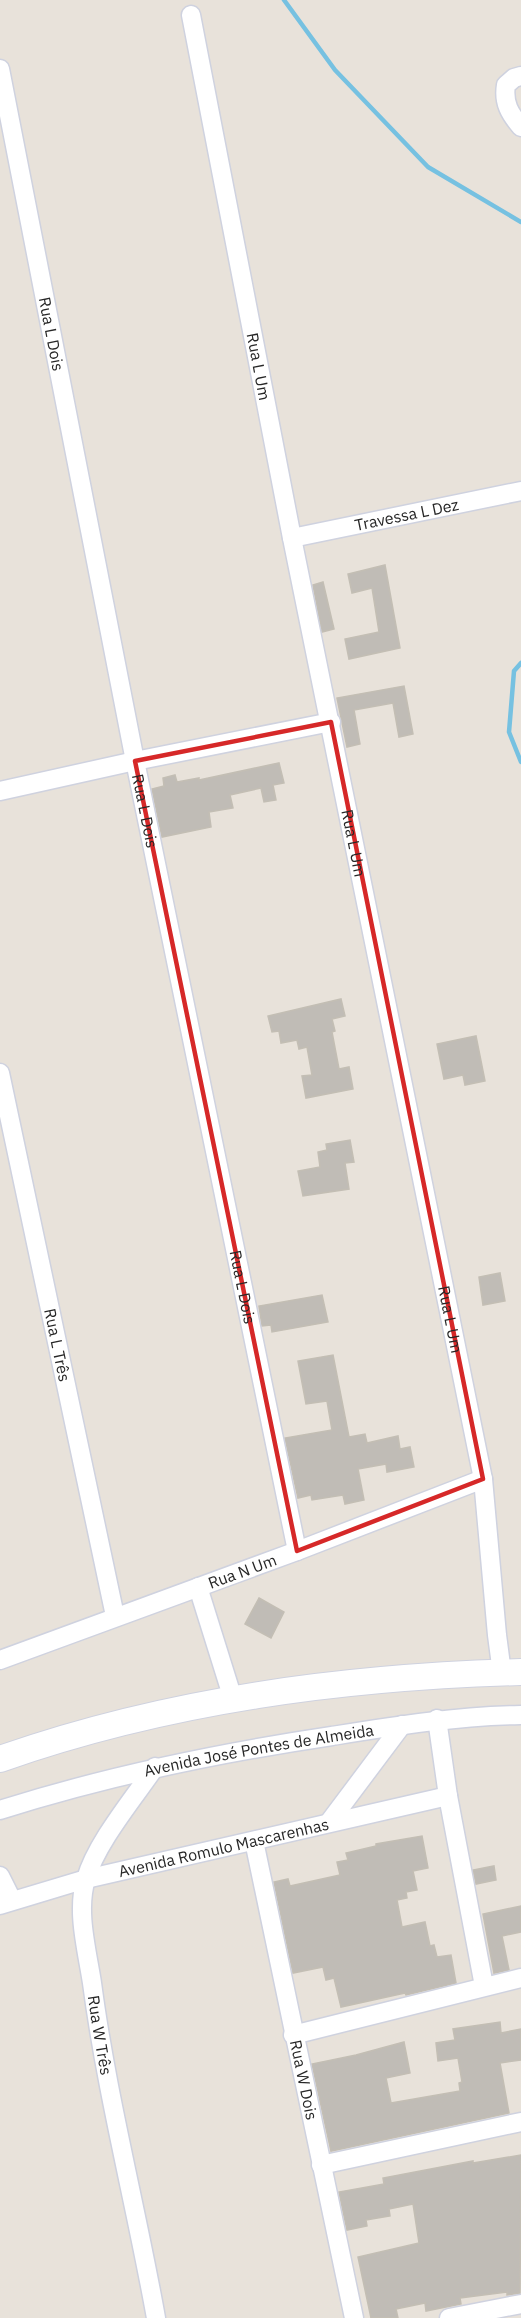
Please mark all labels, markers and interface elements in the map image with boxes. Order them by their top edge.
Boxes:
street label: Rua L Dois [35,295,69,373]
street label: Rua L Um [243,331,275,402]
street label: Travessa L Dez [353,494,460,535]
street label: Rua L Dois [128,772,163,850]
street label: Rua L Um [337,808,371,879]
street label: Rua L Dois [226,1248,260,1326]
street label: Rua L Um [434,1284,467,1355]
street label: Rua L Três [40,1307,75,1383]
street label: Rua N Um [205,1549,279,1593]
street label: Avenida José Pontes de Almeida [142,1720,376,1781]
street label: Avenida Romulo Mascarenhas [116,1814,331,1881]
street label: Rua W Três [84,1994,117,2077]
street label: Rua W Dois [286,2038,322,2122]

